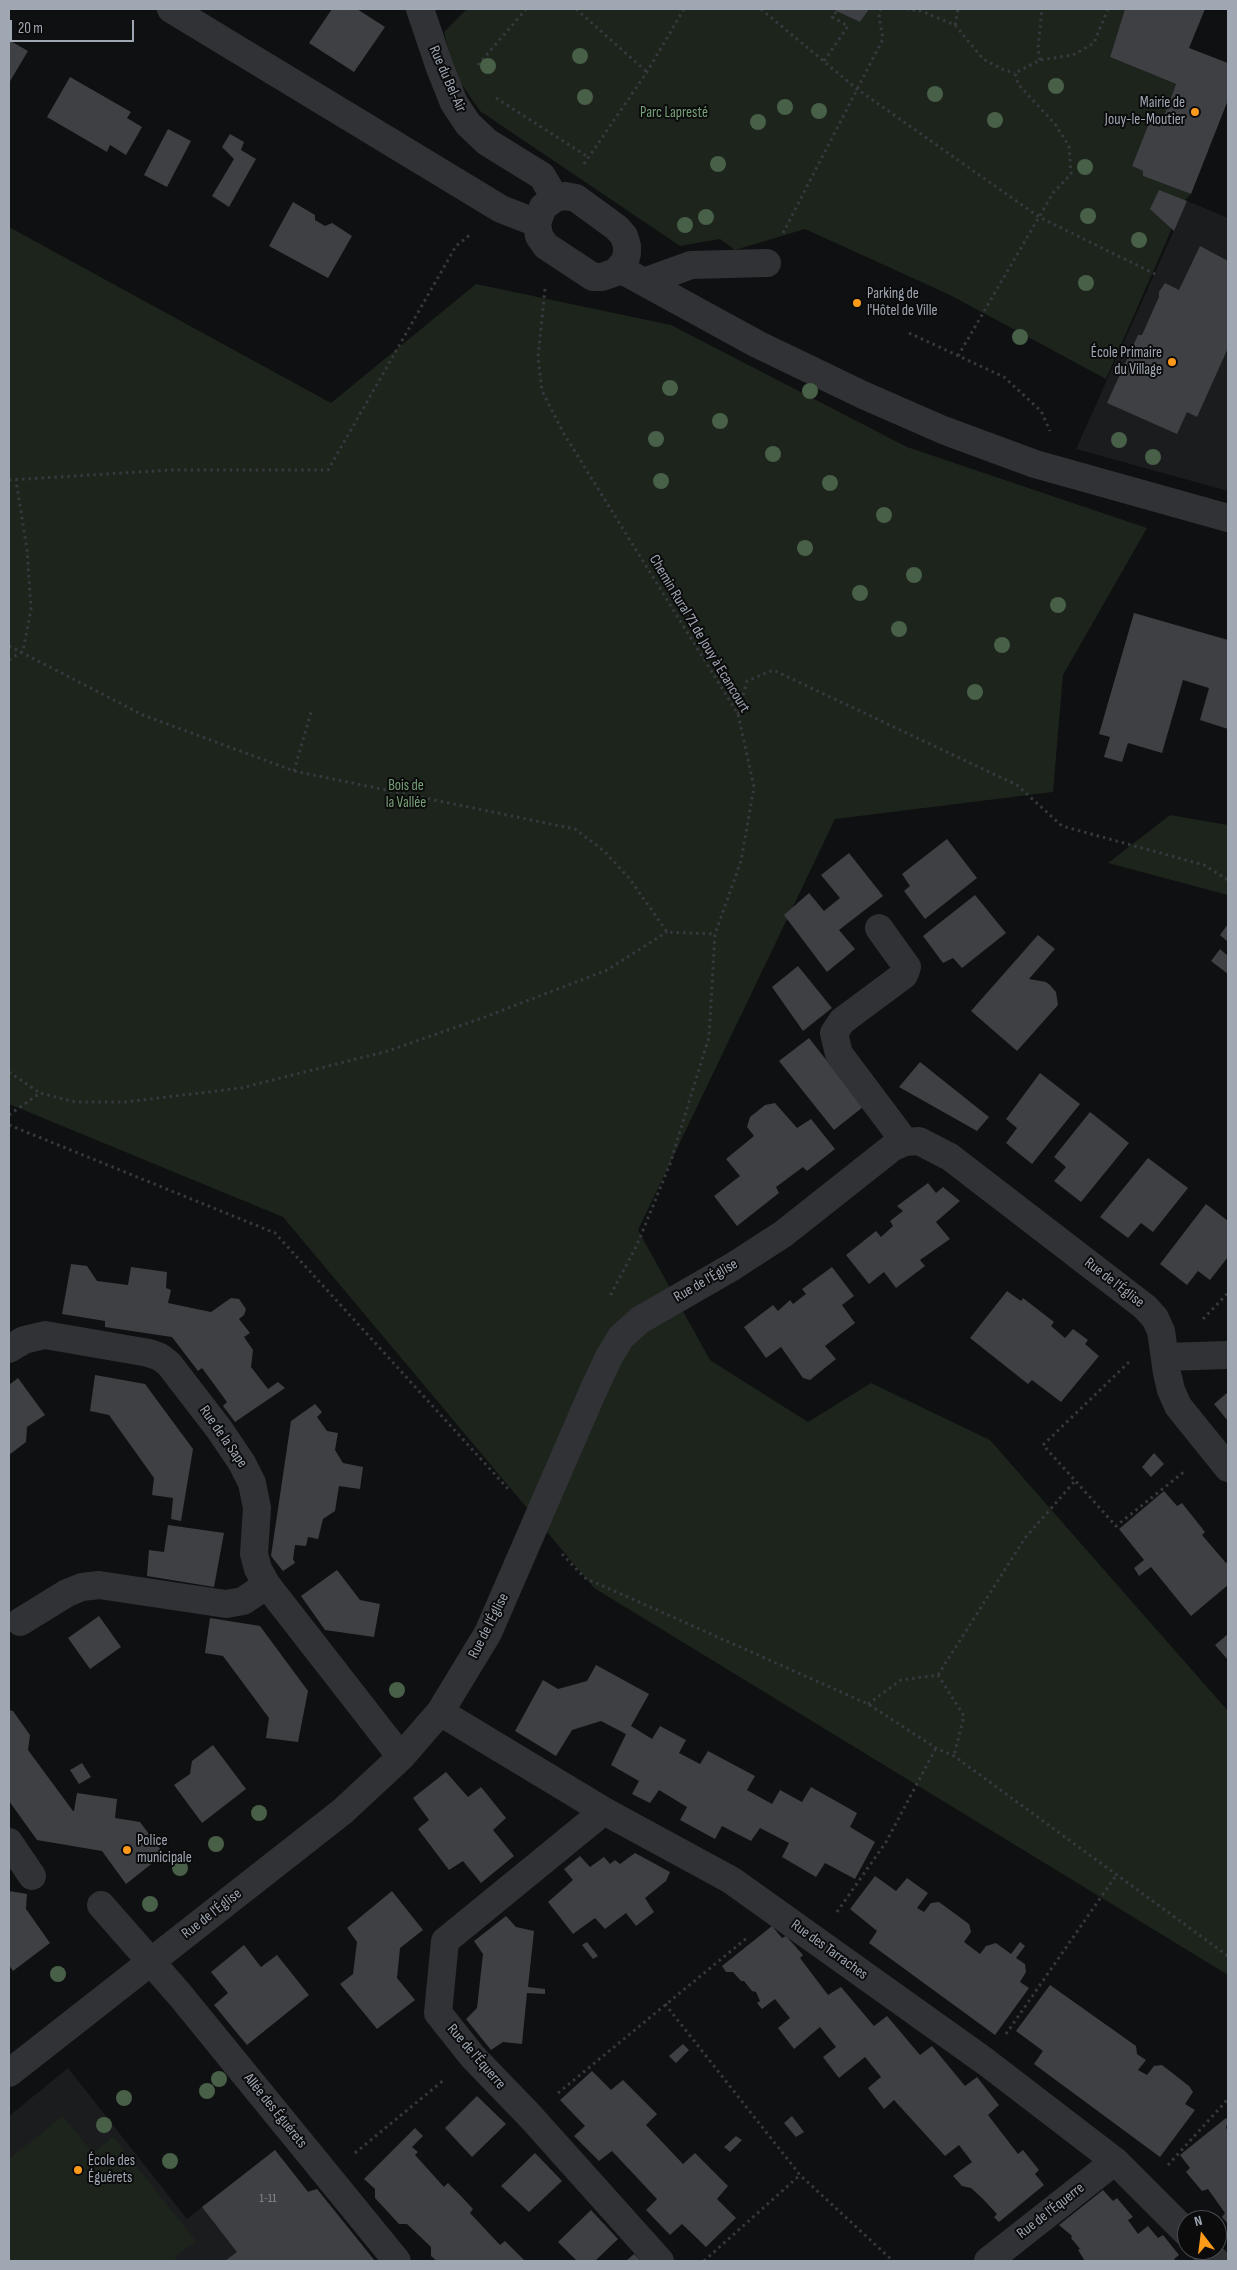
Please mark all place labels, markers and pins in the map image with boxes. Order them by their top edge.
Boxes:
place label: Mairie de Jouy-le-Moutier [1105,94,1185,129]
marker: Mairie de Jouy-le-Moutier [1189,106,1201,118]
place label: Parking de l'Hôtel de Ville [867,285,937,320]
marker: Parking de l'Hôtel de Ville [851,297,863,309]
place label: École Primaire du Village [1091,344,1162,379]
marker: École Primaire du Village [1166,356,1178,368]
place label: Police municipale [137,1832,192,1867]
marker: Police municipale [121,1844,133,1856]
place label: École des Éguérets [88,2152,135,2187]
marker: École des Éguérets [72,2164,84,2176]

